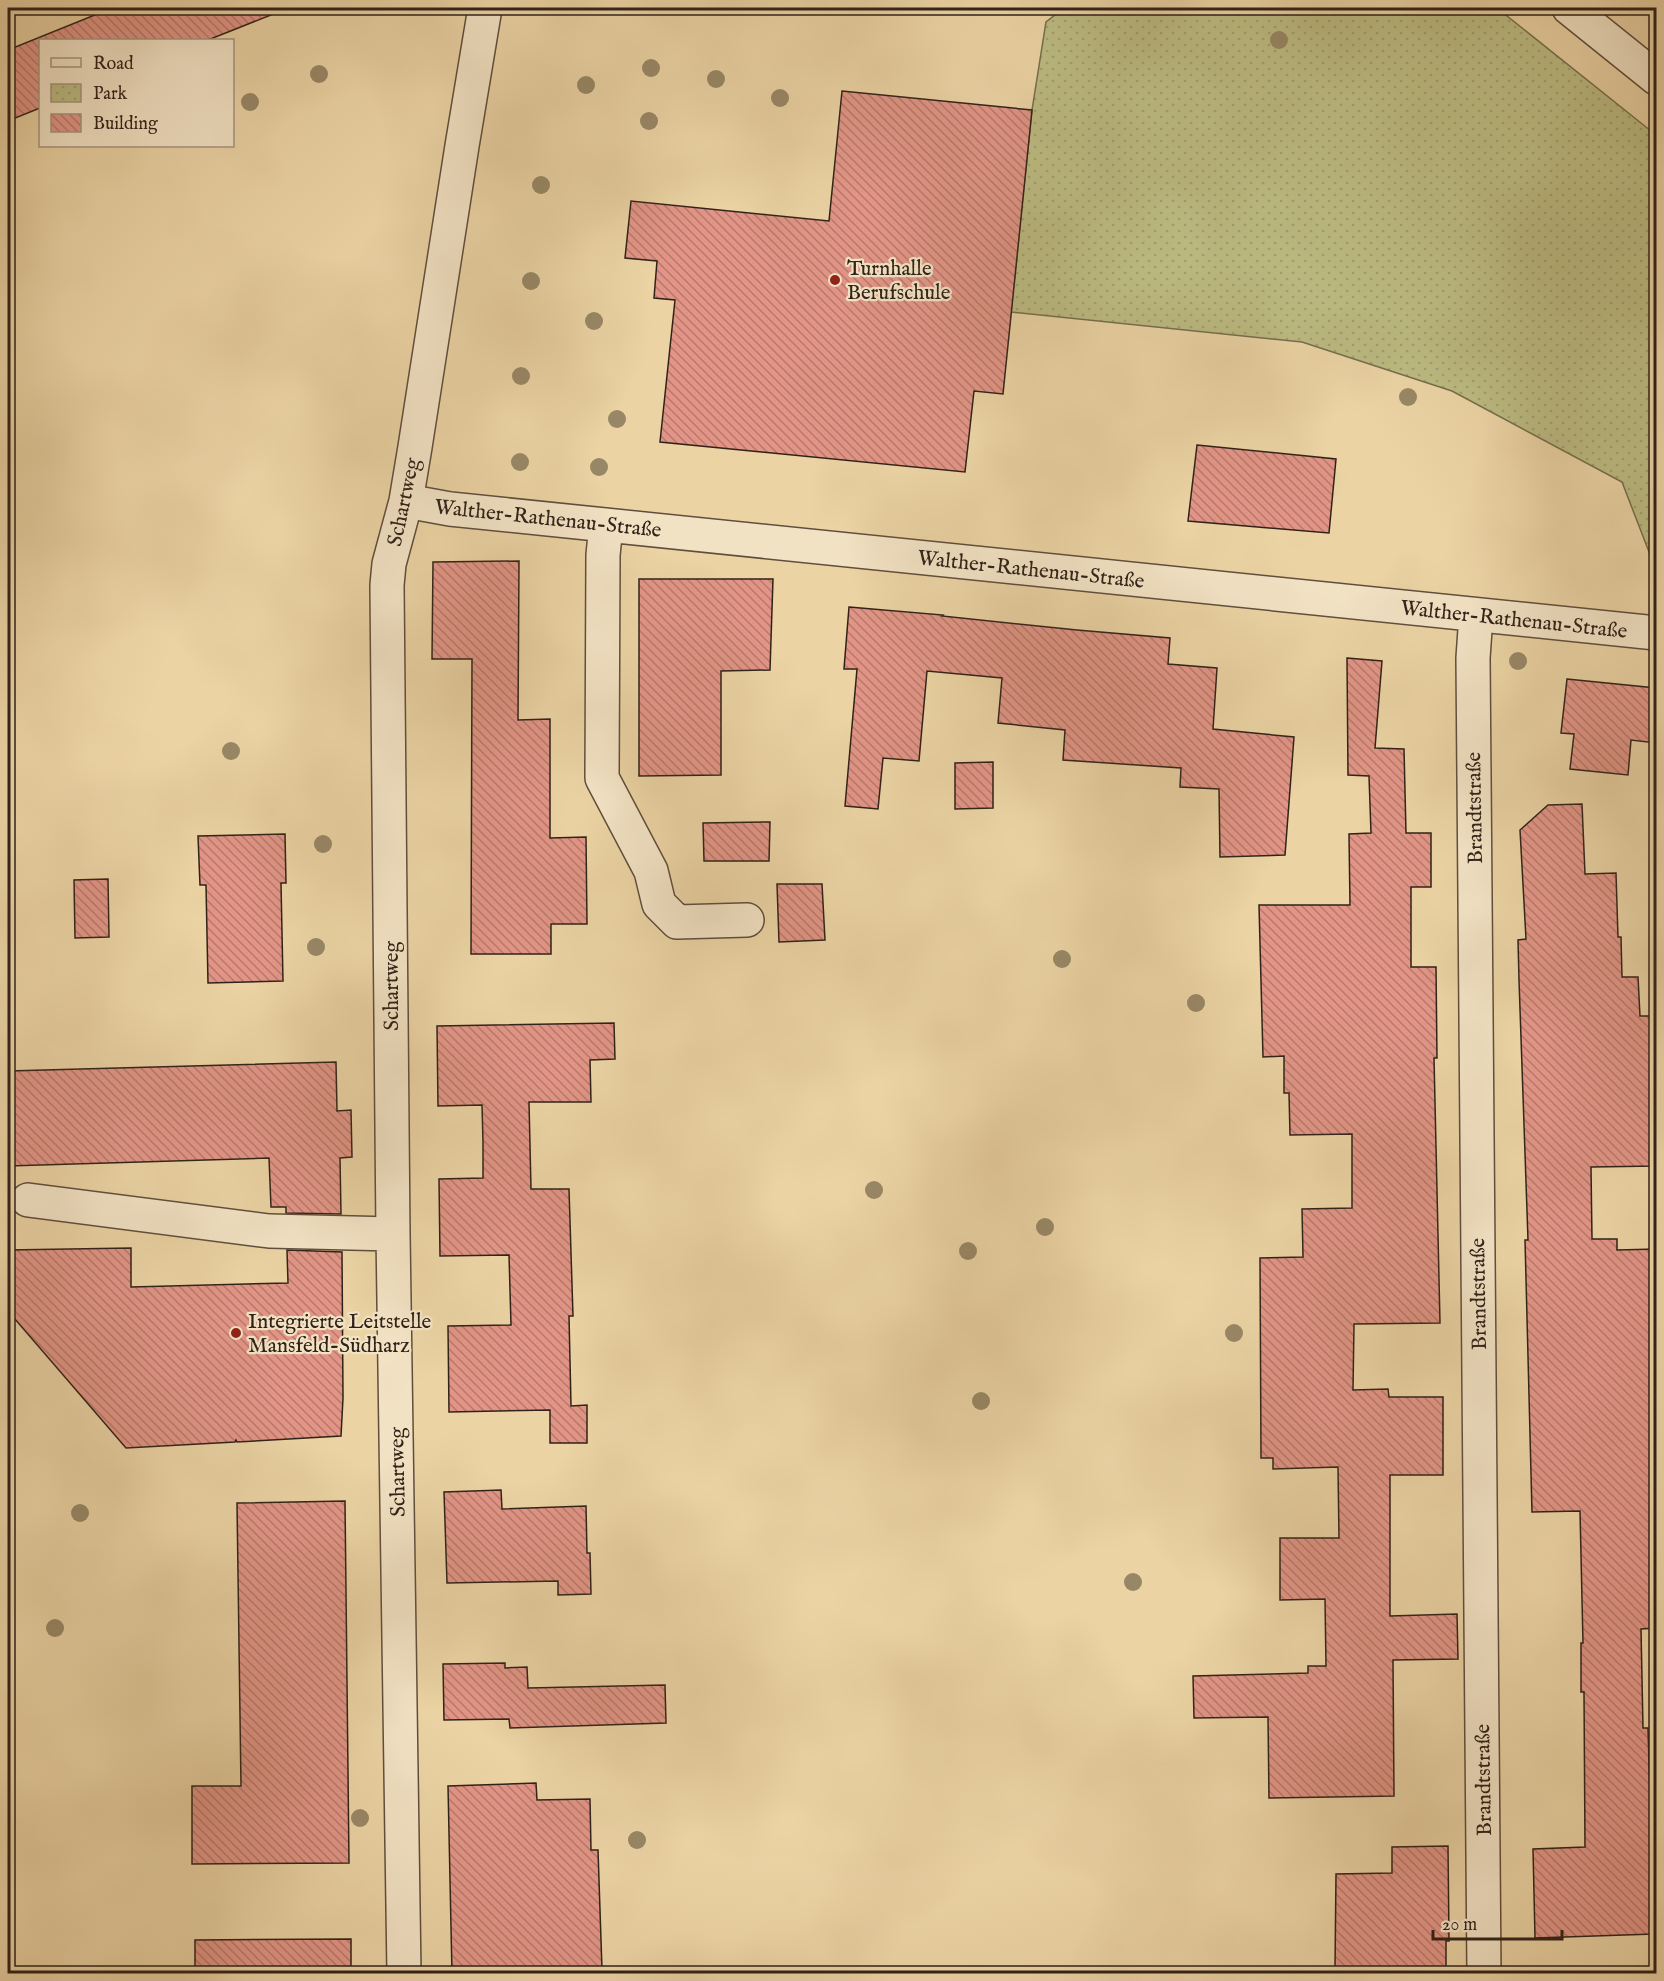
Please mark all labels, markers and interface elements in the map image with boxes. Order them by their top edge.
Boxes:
legend [39,39,234,147]
text: Road [93,53,134,76]
text: Park [93,83,128,106]
text: Building [93,113,158,136]
place label: Turnhalle Berufschule [847,256,951,307]
marker: Turnhalle Berufschule [828,273,842,287]
street label: Schartweg [382,455,427,549]
street label: Walther-Rathenau-Straße [433,494,663,545]
street label: Walther-Rathenau-Straße [916,545,1146,596]
street label: Walther-Rathenau-Straße [1399,595,1629,646]
street label: Brandtstraße [1461,751,1490,864]
street label: Schartweg [379,941,406,1031]
street label: Brandtstraße [1465,1237,1494,1350]
place label: Integrierte Leitstelle Mansfeld-Südharz [248,1309,432,1360]
marker: Integrierte Leitstelle Mansfeld-Südharz [229,1326,243,1340]
street label: Schartweg [384,1426,413,1517]
street label: Brandtstraße [1470,1723,1499,1836]
scale bar [1433,1903,1562,1941]
text: 20 m [1442,1914,1477,1937]

